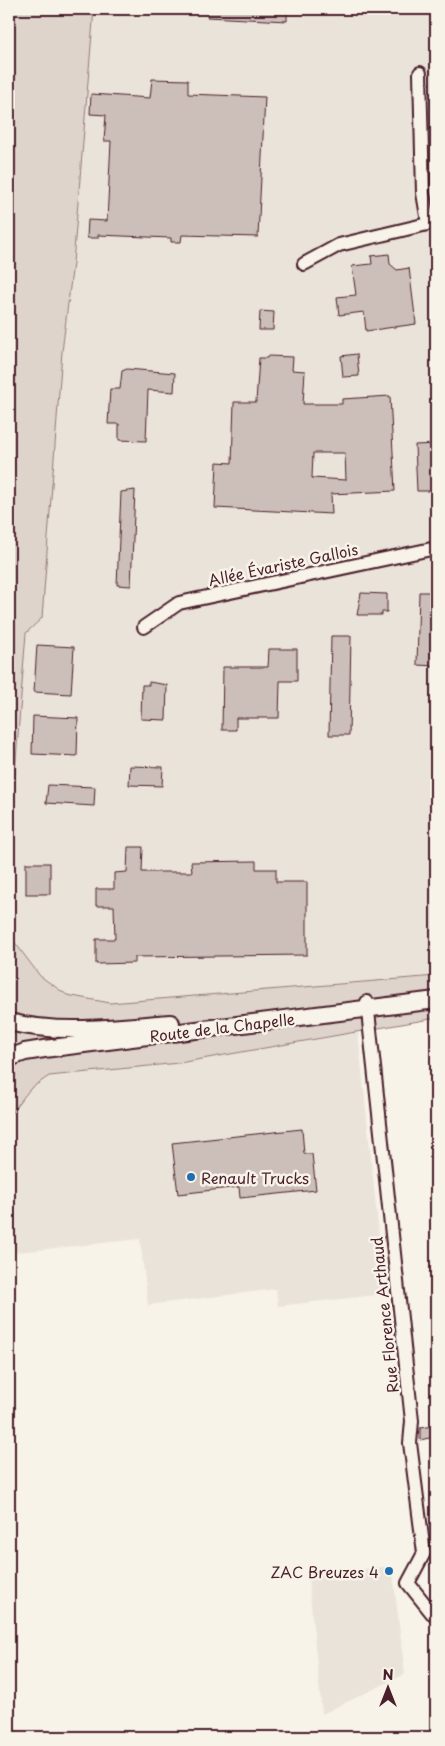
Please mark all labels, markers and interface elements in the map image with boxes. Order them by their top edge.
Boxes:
street label: Allée Évariste Gallois [206,537,360,591]
street label: Route de la Chapelle [148,1007,296,1047]
place label: Renault Trucks [201,1166,309,1189]
marker: Renault Trucks [185,1171,197,1183]
street label: Rue Florence Arthaud [364,1236,404,1394]
place label: ZAC Breuzes 4 [270,1560,379,1583]
marker: ZAC Breuzes 4 [383,1565,395,1577]
north arrow [362,1664,412,1714]
text: N [382,1664,394,1685]

